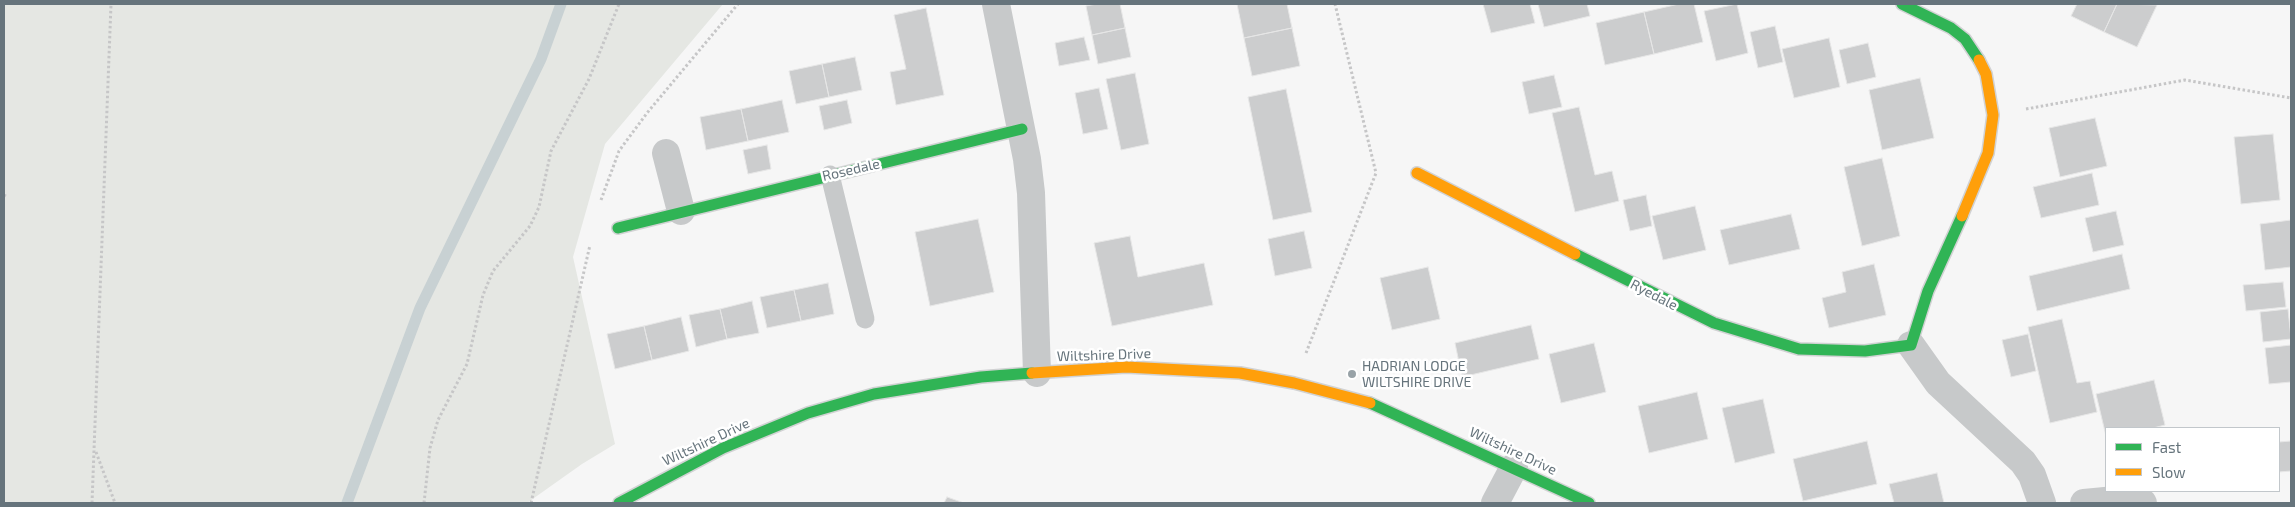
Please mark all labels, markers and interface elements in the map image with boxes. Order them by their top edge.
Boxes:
street label: Rosedale [821,155,881,185]
street label: Ryedale [1628,276,1680,314]
street label: Wiltshire Drive [1057,345,1151,365]
place label: HADRIAN LODGE WILTSHIRE DRIVE [1362,358,1471,391]
marker: HADRIAN LODGE WILTSHIRE DRIVE [1346,368,1358,380]
street label: Wiltshire Drive [660,414,752,470]
street label: Wiltshire Drive [1467,423,1559,479]
legend [2105,427,2280,492]
text: Fast [2152,438,2181,456]
text: Slow [2152,463,2186,481]

